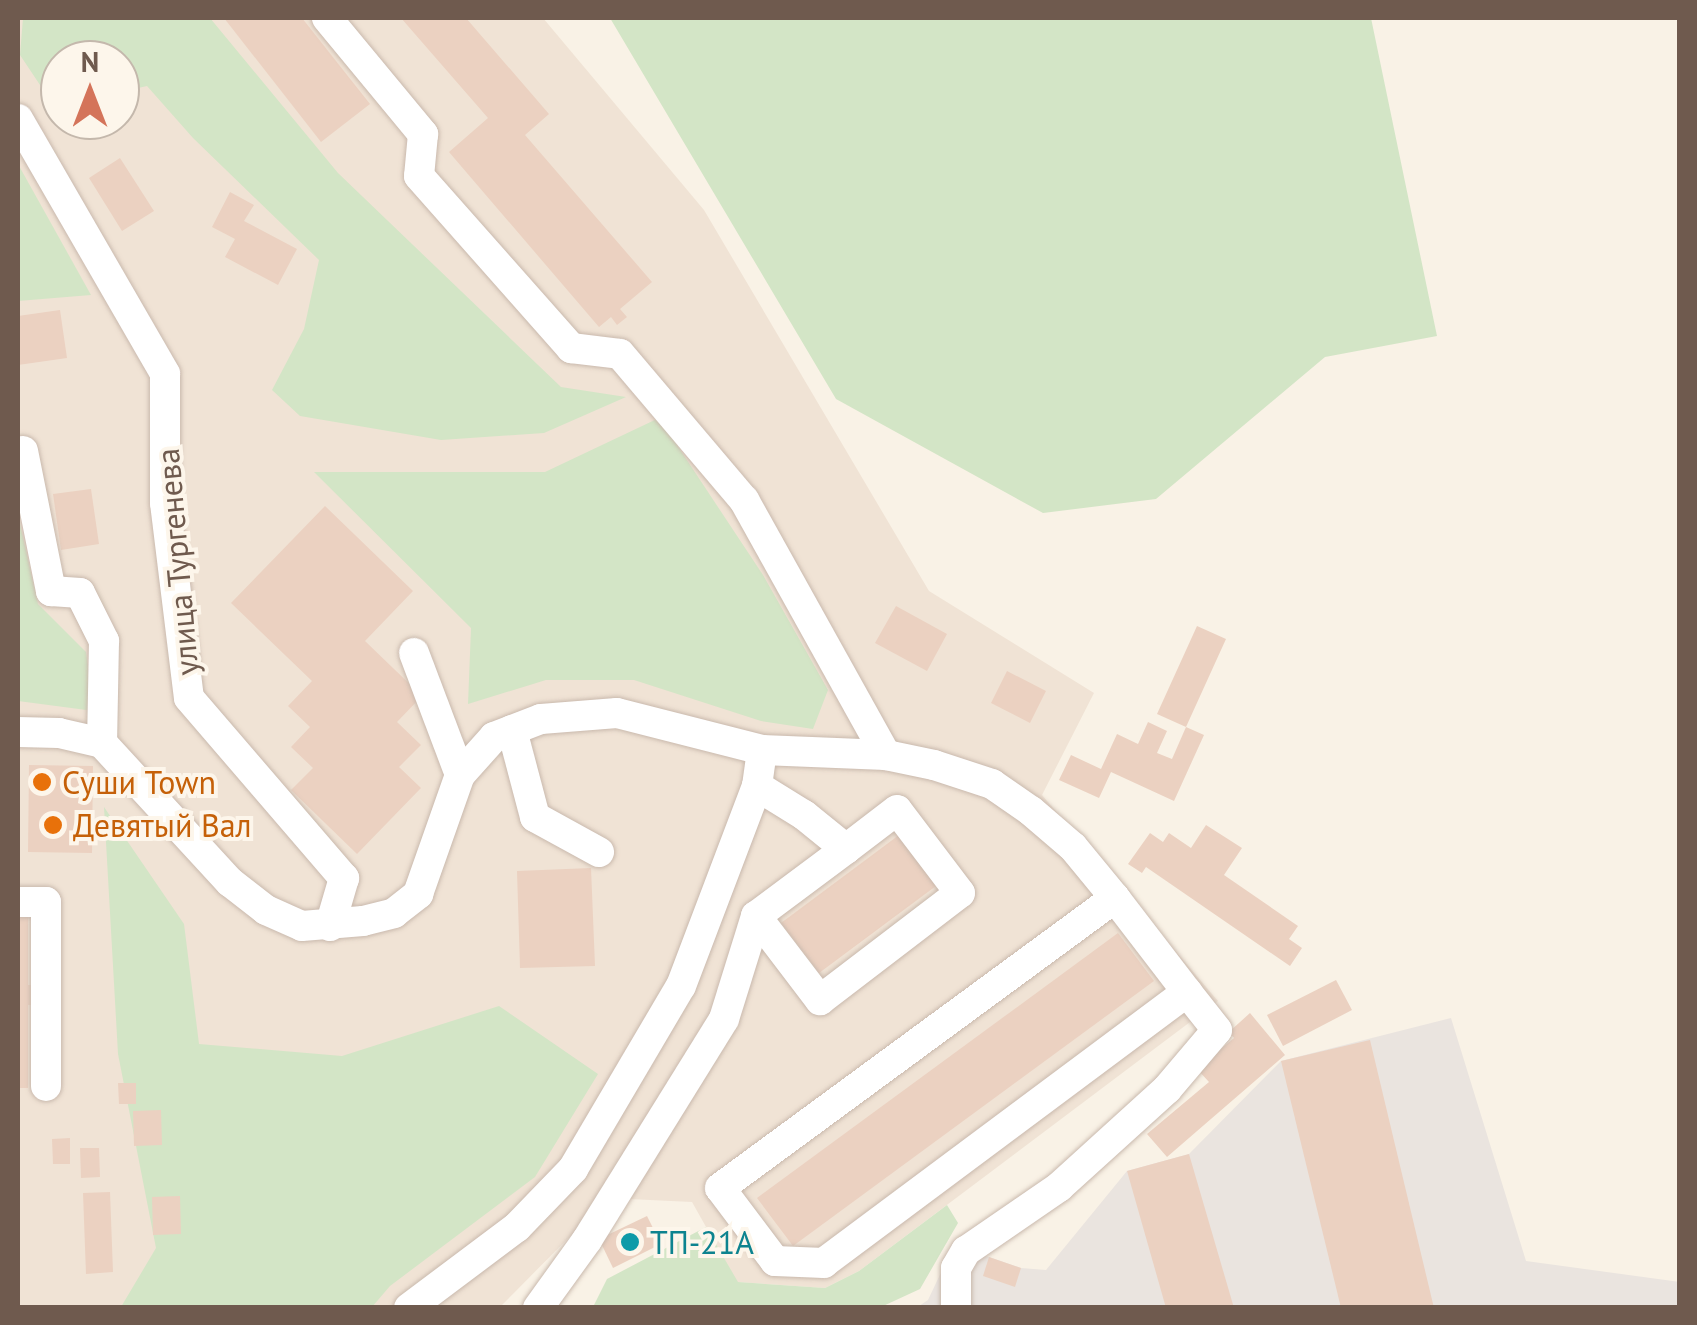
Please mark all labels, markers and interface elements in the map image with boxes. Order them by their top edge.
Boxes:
north arrow [40,40,140,140]
text: N [81,43,99,80]
street label: улица Тургенева [148,446,206,678]
place label: Суши Town [62,763,216,801]
marker: Суши Town [31,771,53,793]
place label: Девятый Вал [73,806,252,844]
marker: Девятый Вал [42,814,64,836]
place label: ТП-21А [650,1223,754,1261]
marker: ТП-21А [619,1231,641,1253]

